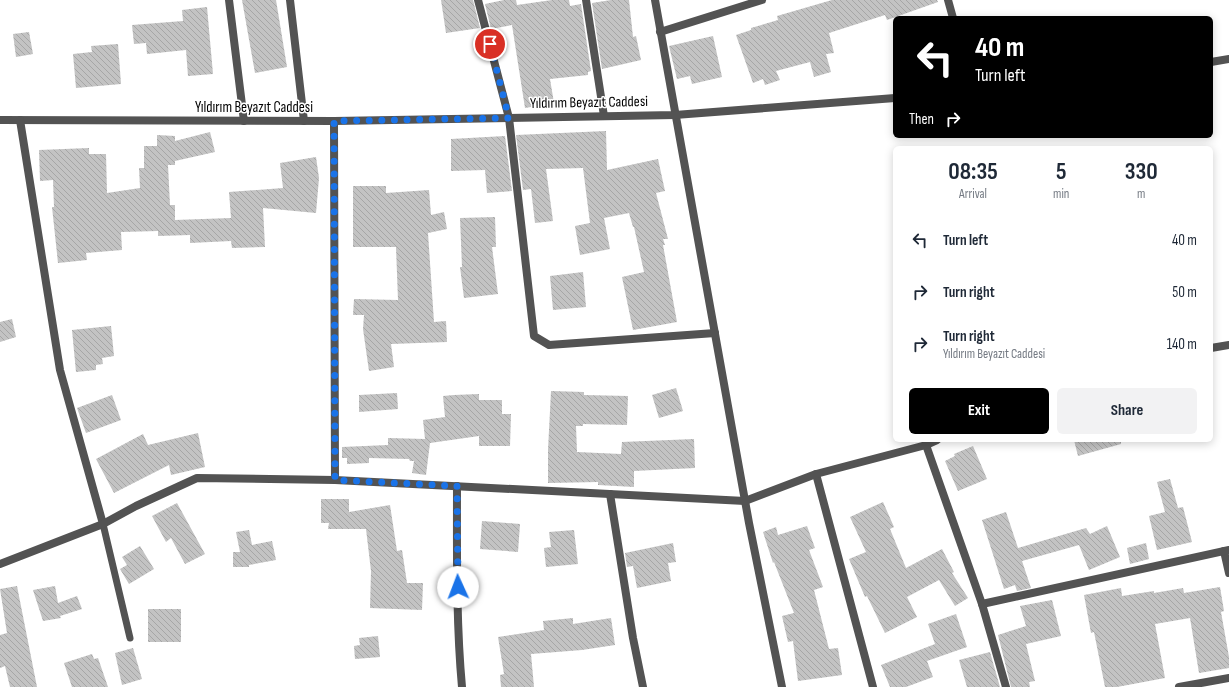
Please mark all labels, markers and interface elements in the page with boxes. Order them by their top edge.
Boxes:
pin [473,27,507,61]
text: 40 m [975,31,1024,64]
icon: left [909,32,961,84]
icon: arrive [479,33,501,55]
text: Turn left [975,65,1026,86]
street label: Yıldırım Beyazıt Caddesi [530,92,648,113]
street label: Yıldırım Beyazıt Caddesi [195,98,313,117]
icon: right [942,108,964,130]
text: Then [909,110,934,129]
text: 08:35 [948,157,998,186]
text: 5 [1056,157,1067,186]
text: 330 [1125,157,1158,186]
text: Arrival [959,186,987,202]
text: min [1053,186,1069,202]
text: m [1137,186,1145,202]
icon: left [909,229,931,251]
text: Turn left [943,231,988,250]
text: 40 m [1172,231,1197,250]
icon: right [909,281,931,303]
text: Turn right [943,283,995,302]
text: 50 m [1172,283,1197,302]
text: Turn right [943,327,995,346]
icon: right [909,333,931,355]
text: 140 m [1167,335,1197,354]
text: Yıldırım Beyazıt Caddesi [943,346,1045,362]
button: Exit [909,388,1049,434]
button: Share [1057,388,1197,434]
position arrow [437,566,479,608]

